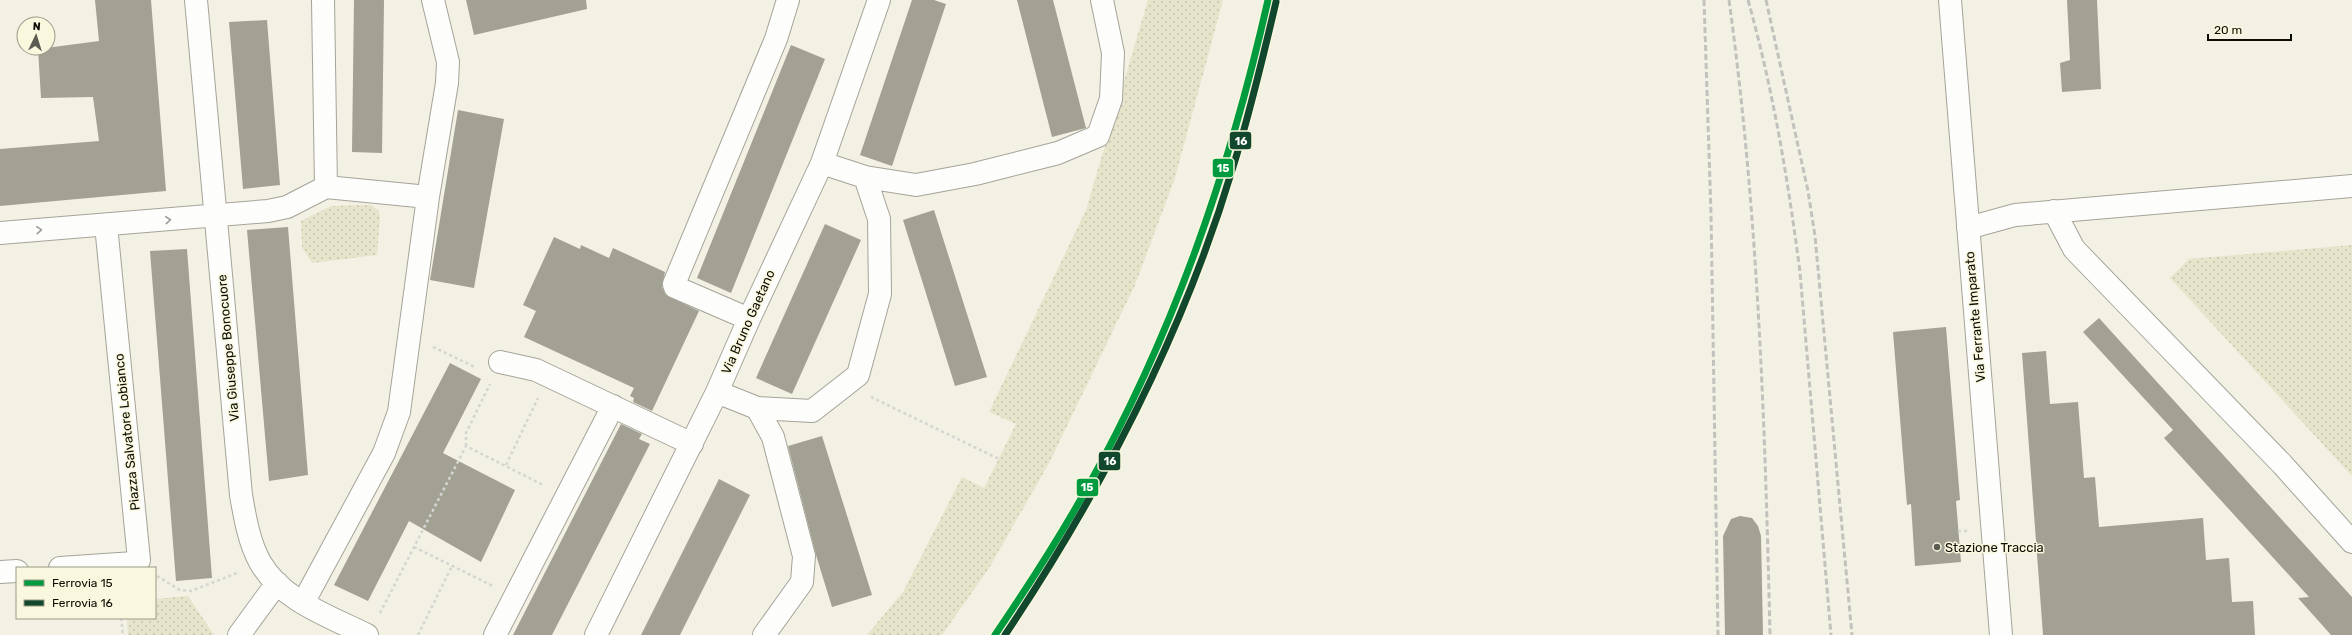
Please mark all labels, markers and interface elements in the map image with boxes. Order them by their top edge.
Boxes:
north arrow [16,16,56,56]
scale bar [2208,16,2291,42]
text: N [32,20,41,33]
text: 20 m [2214,23,2242,37]
line badge: 16 [1229,131,1252,150]
text: 16 [1235,135,1247,148]
line badge: 15 [1212,158,1234,178]
text: 15 [1217,162,1229,175]
one-way arrow [165,215,172,224]
one-way arrow [36,225,42,234]
street label: Via Ferrante Imparato [1962,251,1988,383]
street label: Via Bruno Gaetano [718,267,778,377]
street label: Via Giuseppe Bonocuore [214,274,242,422]
street label: Piazza Salvatore Lobianco [111,353,143,511]
line badge: 16 [1098,451,1121,471]
text: 16 [1104,455,1116,468]
line badge: 15 [1076,478,1099,497]
text: 15 [1081,481,1093,494]
place label: Stazione Traccia [1945,540,2044,555]
marker: Stazione Traccia [1932,542,1942,552]
legend [16,567,156,619]
text: Ferrovia 15 [52,576,113,590]
text: Ferrovia 16 [52,596,113,610]

